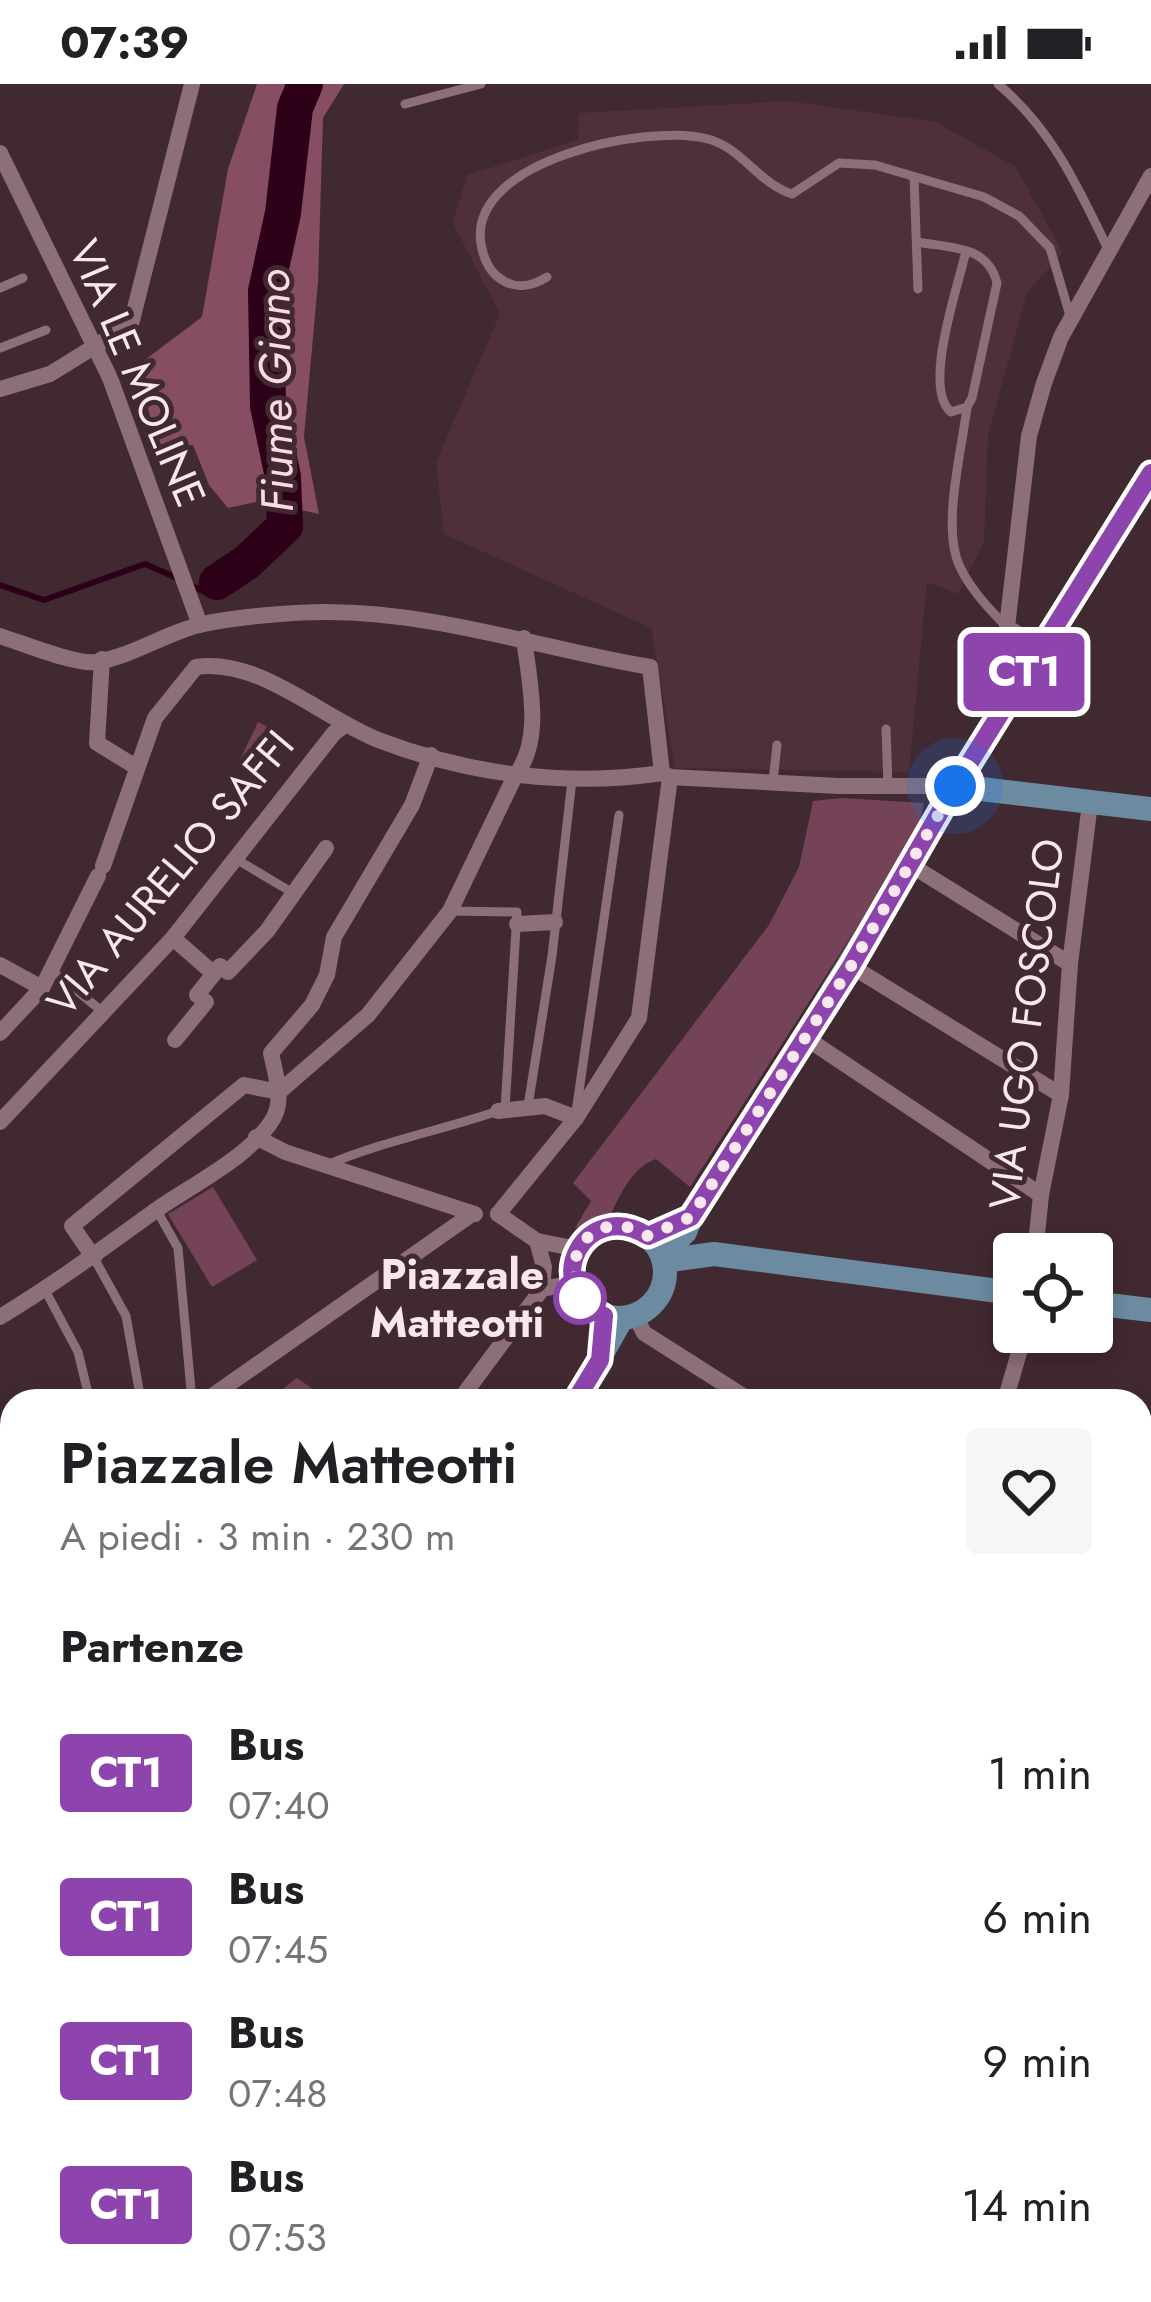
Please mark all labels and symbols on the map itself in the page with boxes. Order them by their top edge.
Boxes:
street label: VIA LE MOLINE [54,230,221,516]
water label: Fiume Giano [241,269,310,513]
line badge: CT1 [955,633,1093,711]
street label: VIA AURELIO SAFFI [32,717,308,1030]
your location [925,756,985,816]
street label: VIA UGO FOSCOLO [973,835,1079,1213]
place label: Piazzale Matteotti [370,1244,544,1353]
marker: Piazzale Matteotti [555,1273,605,1323]

